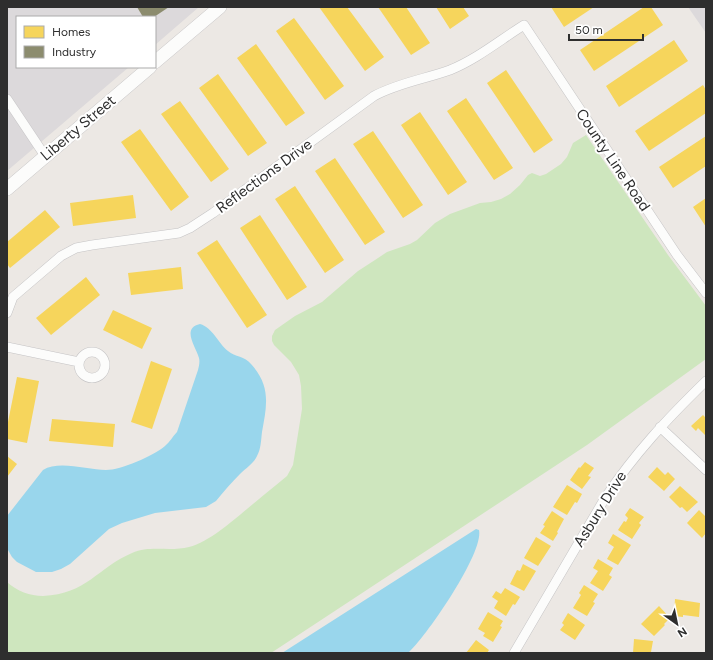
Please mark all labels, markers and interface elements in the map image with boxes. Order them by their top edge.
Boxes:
legend [16,16,156,68]
scale bar [569,16,643,42]
text: 50 m [575,23,603,37]
text: Homes [52,25,91,39]
text: Industry [52,45,97,59]
street label: Liberty Street [37,91,119,165]
street label: County Line Road [572,105,654,215]
street label: Reflections Drive [212,135,316,217]
street label: Asbury Drive [570,468,630,550]
north arrow [657,604,697,644]
text: N [675,624,689,640]

